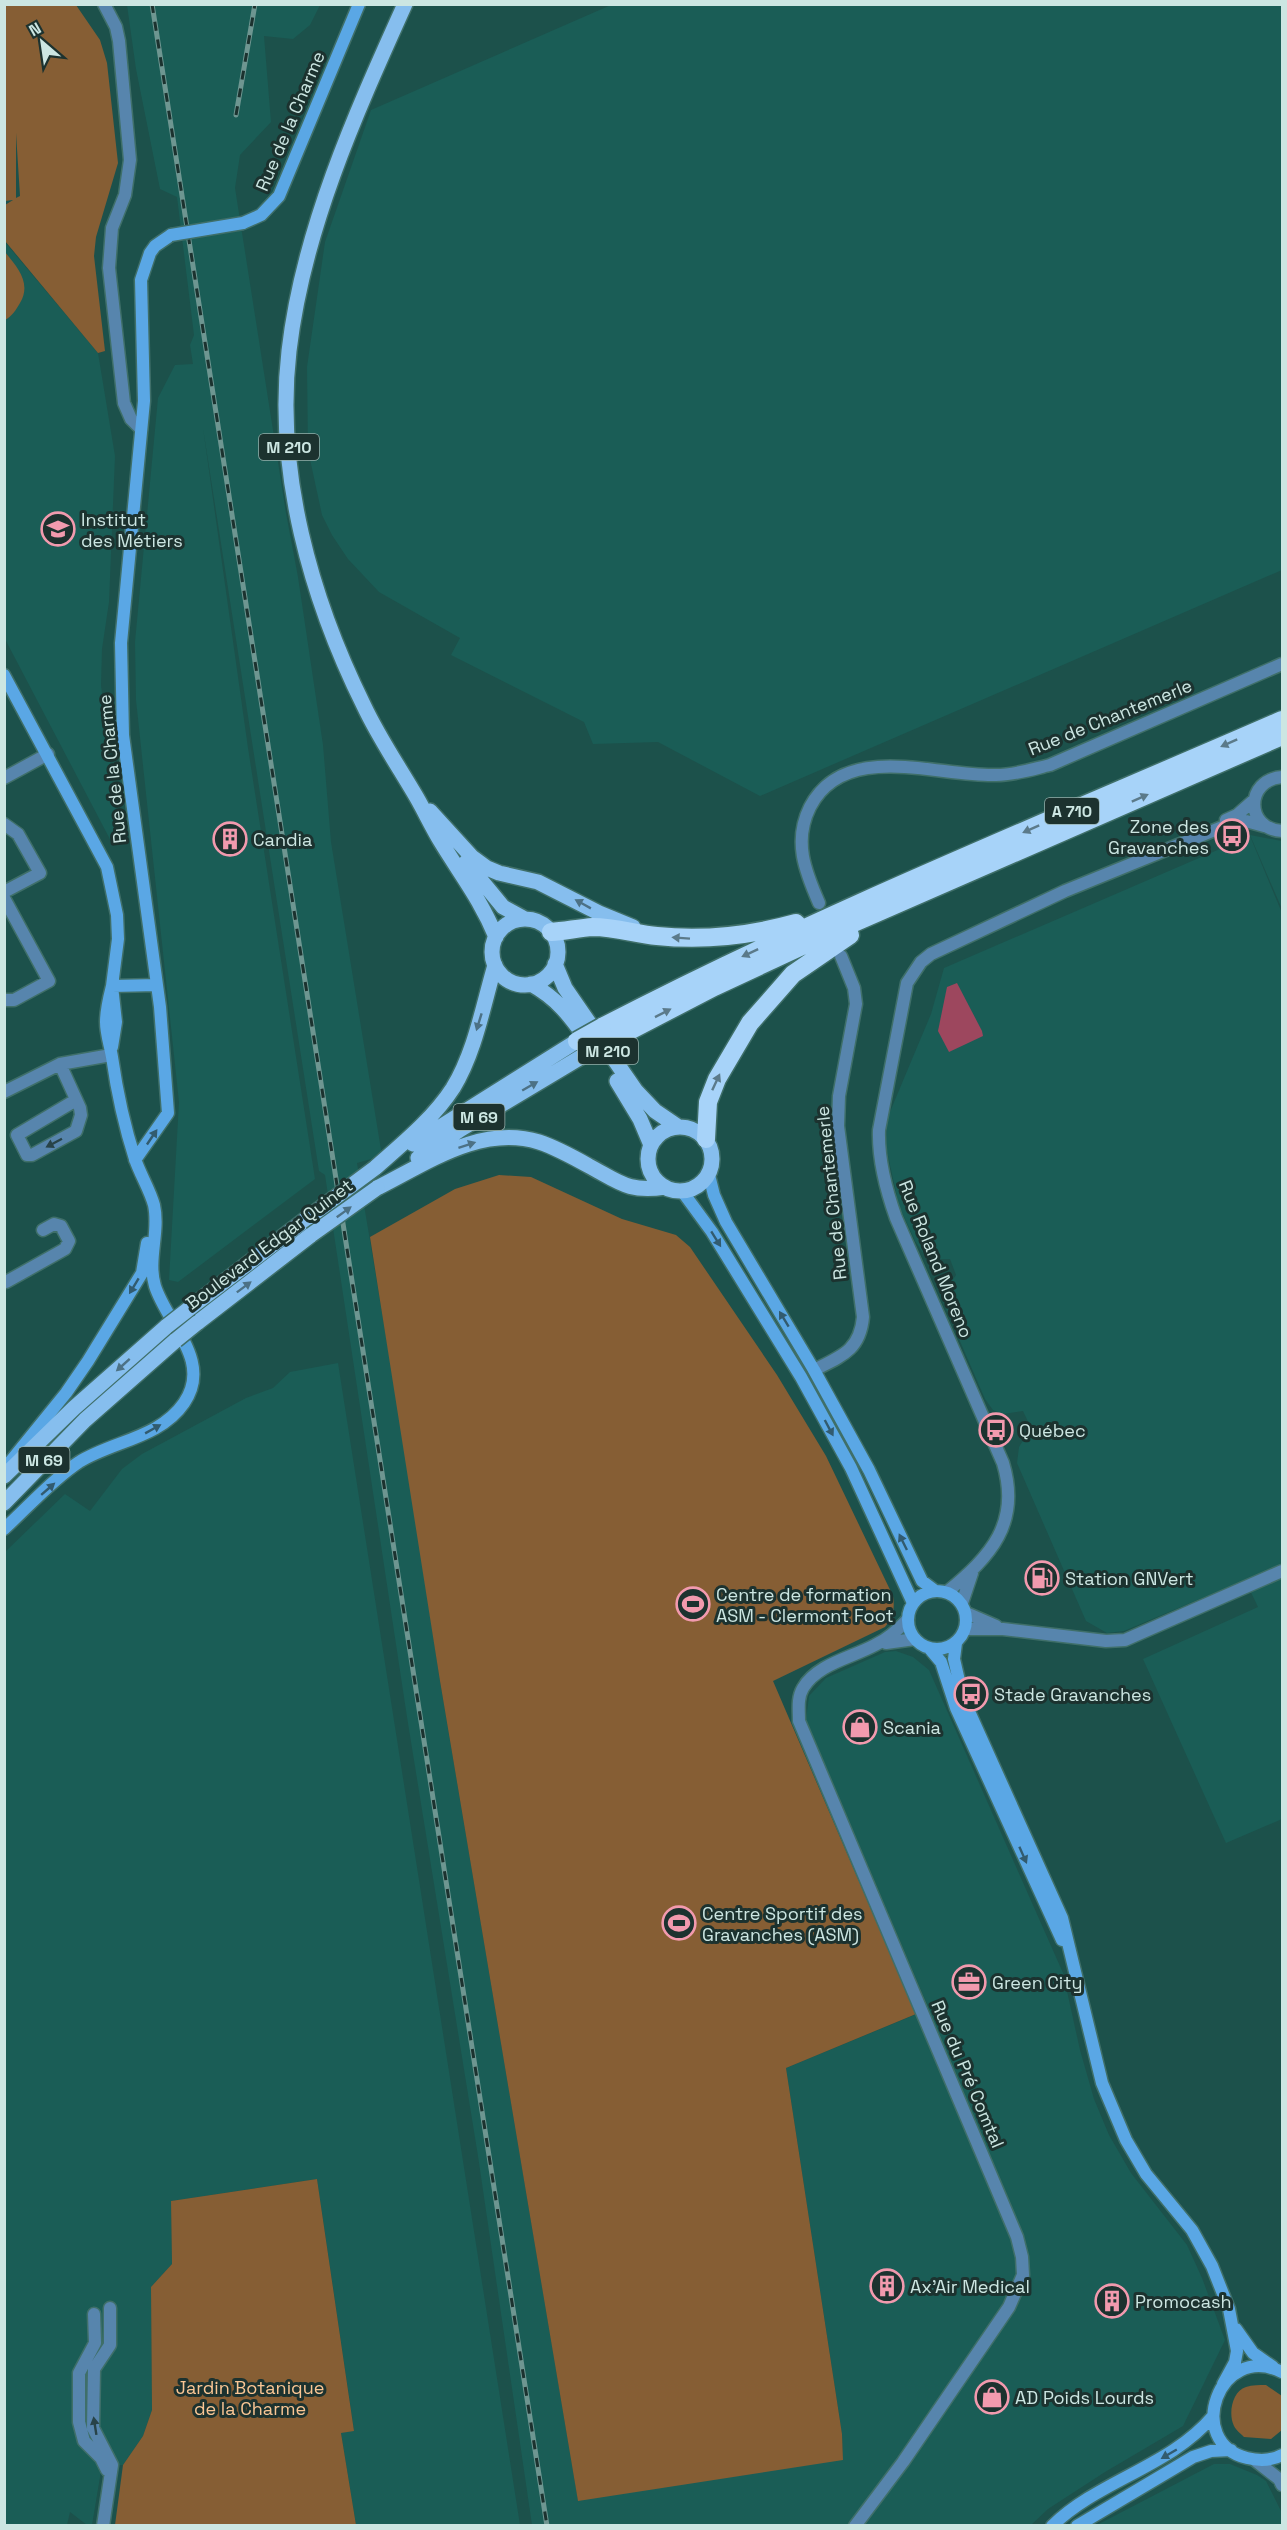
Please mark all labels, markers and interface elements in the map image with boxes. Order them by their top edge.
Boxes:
north arrow [12,12,72,72]
text: N [25,18,45,41]
street label: Rue de la Charme [250,48,330,194]
road number: M 210 [259,434,319,460]
place label: Institut des Métiers [81,508,183,552]
school or university icon: Institut des Métiers [40,511,76,547]
street label: Rue de Chantemerle [1025,674,1195,760]
street label: Rue de la Charme [93,693,131,845]
one-way arrow [1219,738,1237,748]
one-way arrow [1132,793,1150,803]
road number: A 710 [1045,798,1099,824]
place label: Zone des Gravanches [1108,815,1209,859]
bus stop icon: Zone des Gravanches [1214,818,1250,854]
building icon: Candia [212,821,248,857]
one-way arrow [1021,824,1039,834]
place label: Candia [253,828,312,851]
one-way arrow [574,899,591,909]
one-way arrow [671,933,690,943]
one-way arrow [741,949,758,958]
one-way arrow [655,1008,672,1017]
one-way arrow [474,1013,483,1031]
road number: M 210 [578,1038,638,1064]
one-way arrow [712,1073,722,1091]
one-way arrow [522,1081,539,1091]
road number: M 69 [454,1104,504,1130]
street label: Rue de Chantemerle [810,1105,852,1281]
one-way arrow [146,1129,157,1145]
one-way arrow [45,1138,62,1148]
one-way arrow [458,1140,476,1149]
street label: Boulevard Edgar Quinet [181,1174,357,1314]
street label: Rue Roland Moreno [894,1177,978,1341]
one-way arrow [336,1206,352,1218]
one-way arrow [711,1231,722,1247]
one-way arrow [129,1278,140,1294]
one-way arrow [236,1281,252,1293]
one-way arrow [779,1311,790,1327]
one-way arrow [116,1358,131,1371]
bus stop icon: Québec [978,1412,1014,1448]
place label: Québec [1019,1419,1086,1442]
one-way arrow [824,1420,834,1437]
one-way arrow [145,1424,162,1434]
road number: M 69 [18,1447,70,1473]
one-way arrow [40,1483,55,1496]
one-way arrow [899,1533,908,1550]
fuel station icon: Station GNVert [1024,1560,1060,1596]
place label: Station GNVert [1065,1567,1194,1590]
place label: Centre de formation ASM - Clermont Foot [716,1583,894,1627]
sports icon: Centre de formation ASM - Clermont Foot [675,1586,711,1622]
bus stop icon: Stade Gravanches [953,1676,989,1712]
place label: Stade Gravanches [994,1683,1151,1706]
shop icon: Scania [842,1709,878,1745]
place label: Scania [883,1716,941,1739]
one-way arrow [1018,1846,1027,1863]
place label: Centre Sportif des Gravanches (ASM) [702,1902,863,1946]
sports icon: Centre Sportif des Gravanches (ASM) [661,1905,697,1941]
office icon: Green City [951,1964,987,2000]
place label: Green City [992,1971,1083,1994]
street label: Rue du Pré Comtal [926,1997,1010,2151]
building icon: Ax'Air Medical [869,2268,905,2304]
place label: Ax'Air Medical [910,2275,1030,2298]
building icon: Promocash [1094,2283,1130,2319]
place label: Promocash [1135,2290,1232,2313]
park label: Jardin Botanique de la Charme [176,2376,324,2420]
shop icon: AD Poids Lourds [974,2379,1010,2415]
place label: AD Poids Lourds [1015,2386,1154,2409]
one-way arrow [90,2417,99,2436]
one-way arrow [1160,2448,1177,2458]

